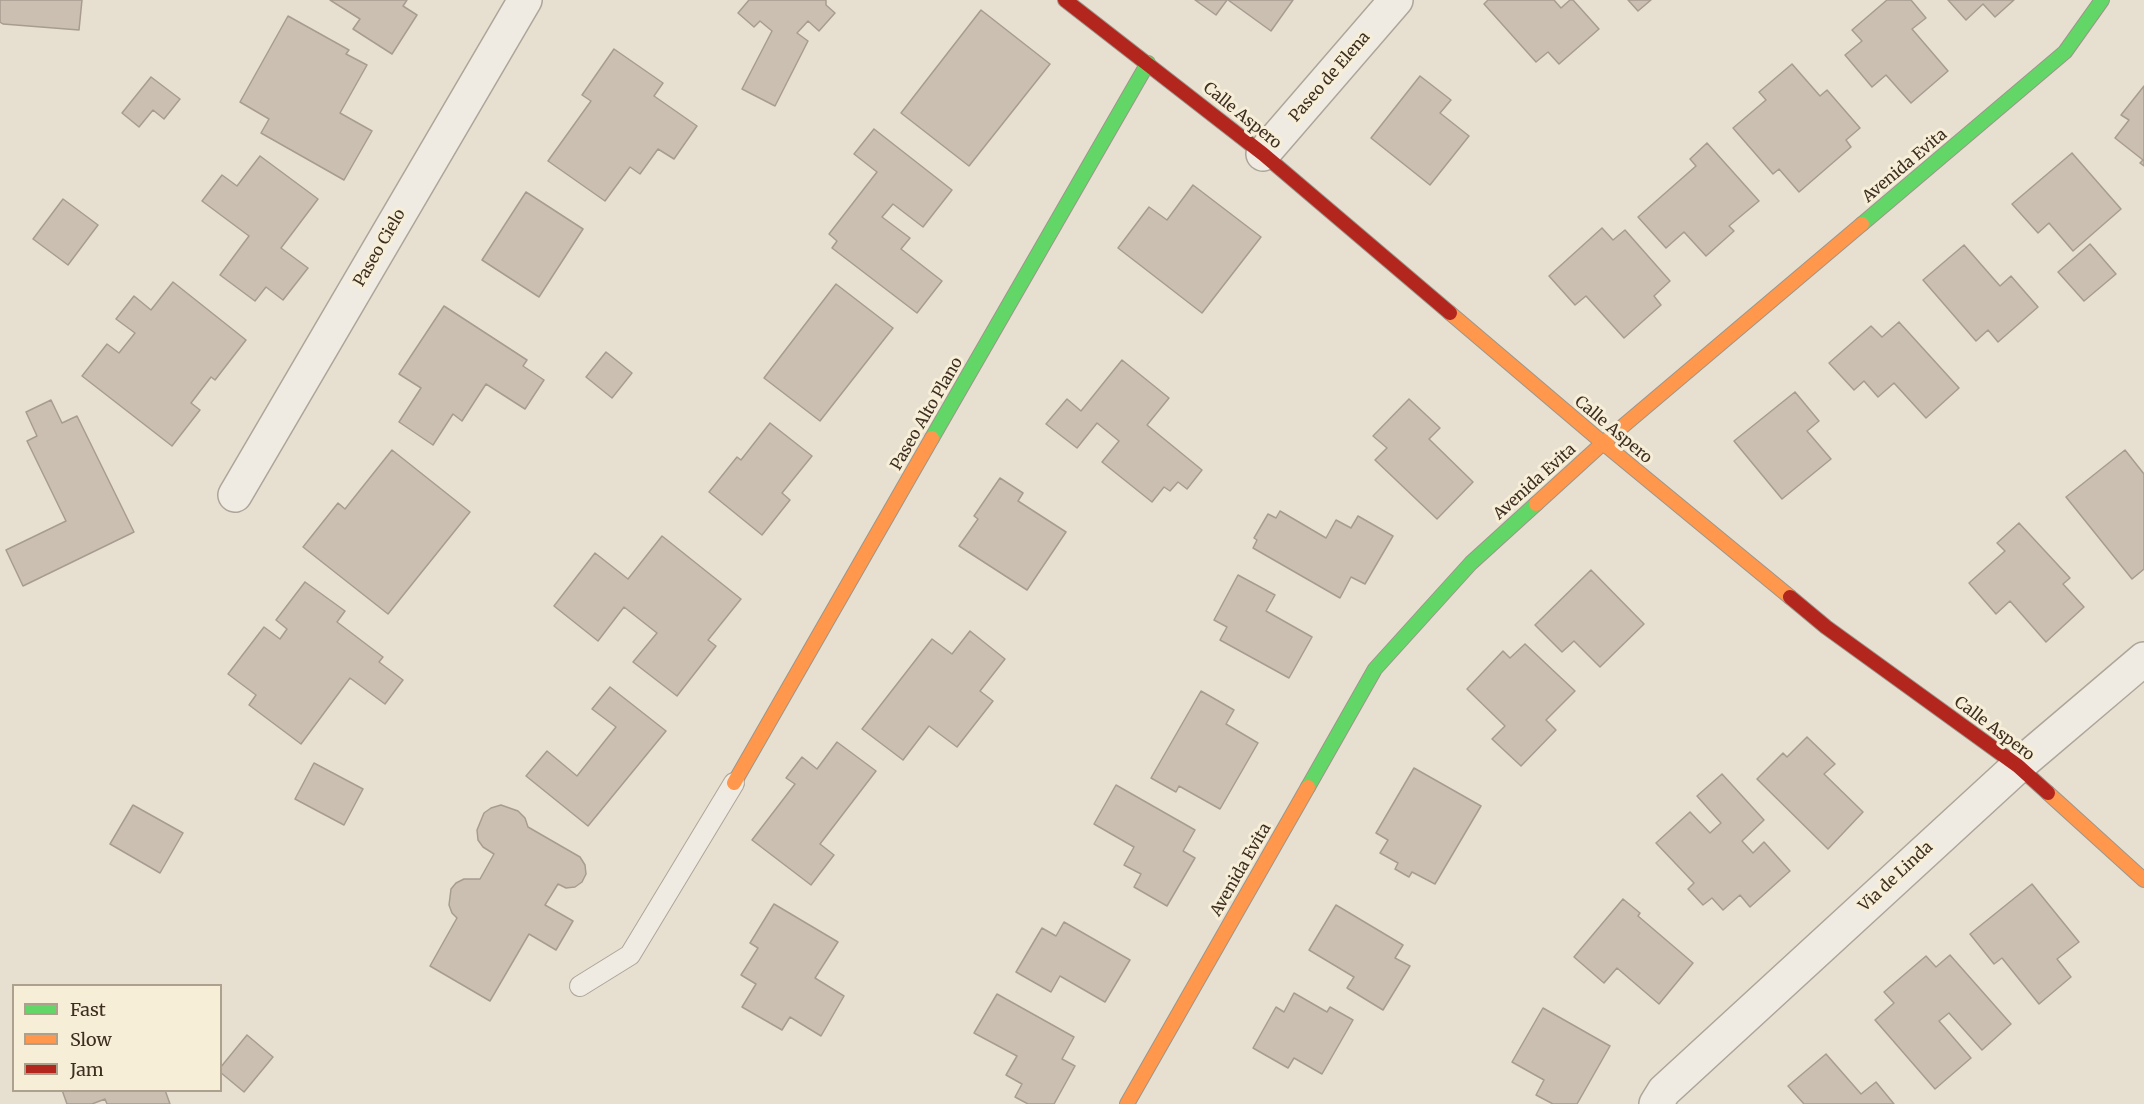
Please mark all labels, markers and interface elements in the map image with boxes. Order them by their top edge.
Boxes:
street label: Paseo de Elena [1286,28,1374,126]
street label: Calle Aspero [1199,79,1285,153]
street label: Avenida Evita [1859,125,1951,207]
street label: Paseo Cielo [350,206,410,290]
street label: Paseo Alto Plano [887,354,967,474]
street label: Calle Aspero [1570,392,1656,468]
street label: Avenida Evita [1490,440,1580,524]
street label: Calle Aspero [1950,693,2038,765]
street label: Avenida Evita [1207,820,1275,920]
street label: Via de Linda [1855,838,1937,916]
legend [12,984,222,1092]
text: Fast [70,998,106,1021]
text: Slow [70,1028,112,1051]
text: Jam [70,1058,104,1081]

